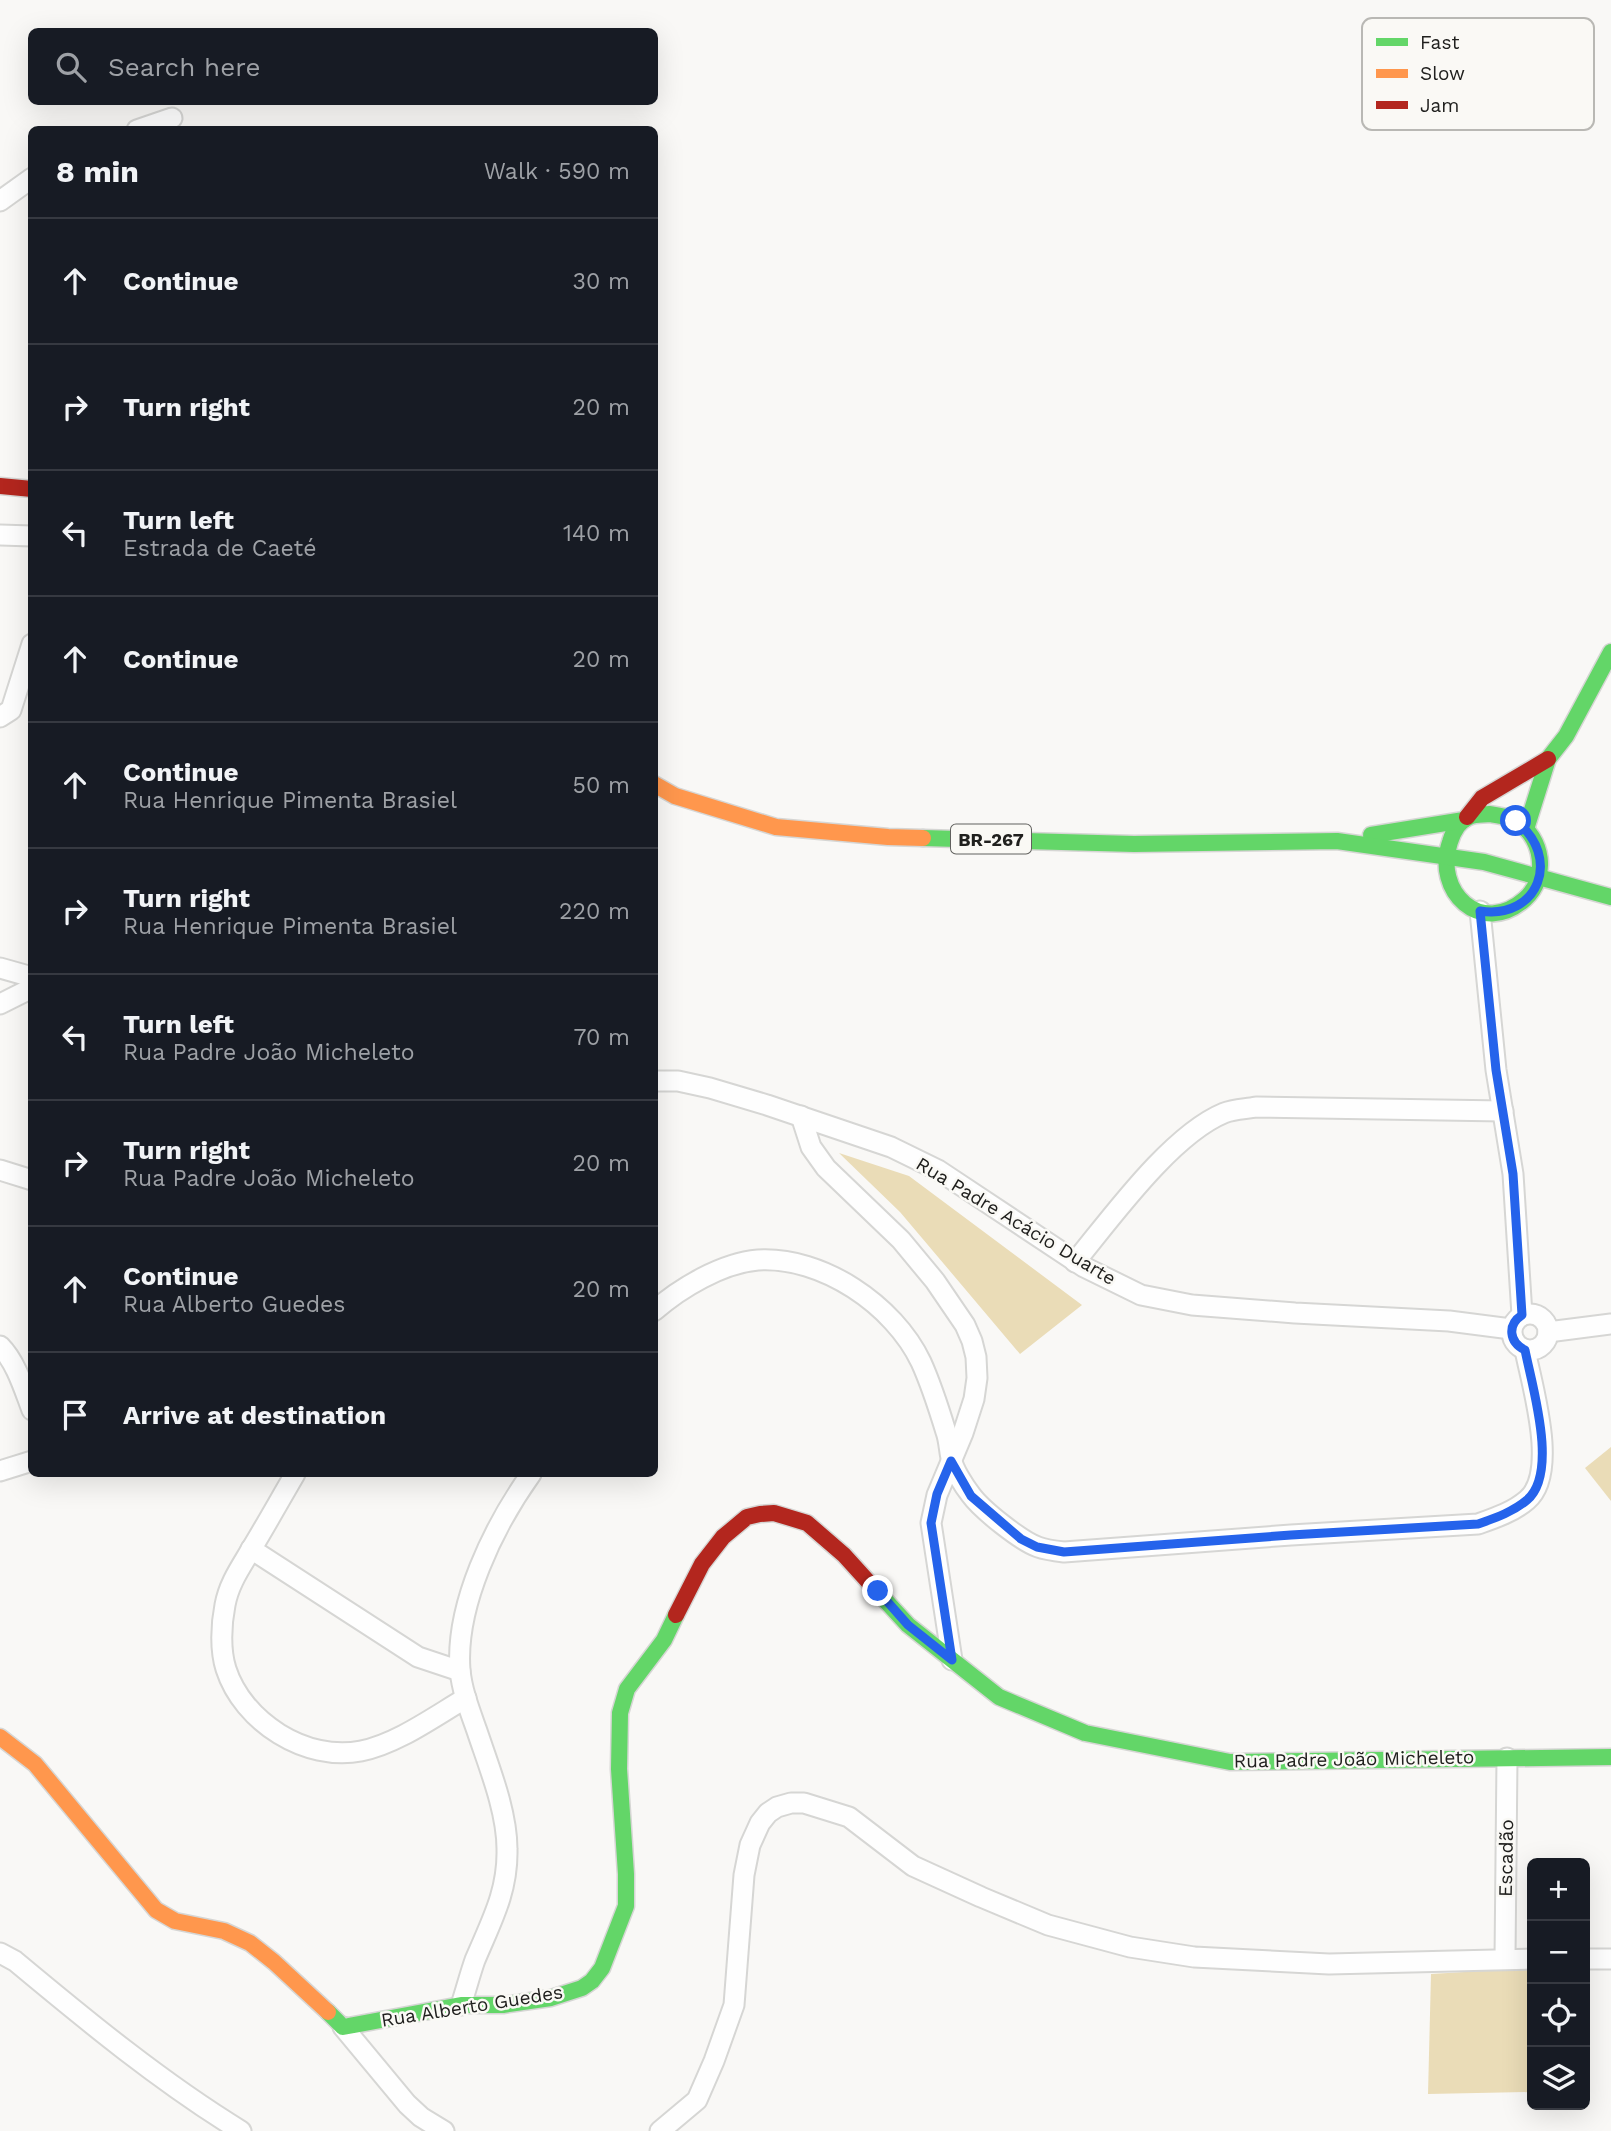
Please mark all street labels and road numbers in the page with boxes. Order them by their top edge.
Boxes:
road number: BR-267 [951,824,1031,854]
street label: Rua Padre Acácio Duarte [912,1152,1120,1290]
street label: Rua Padre João Micheleto [1233,1745,1475,1773]
street label: Escadão [1494,1819,1518,1897]
street label: Rua Alberto Guedes [379,1980,565,2032]

